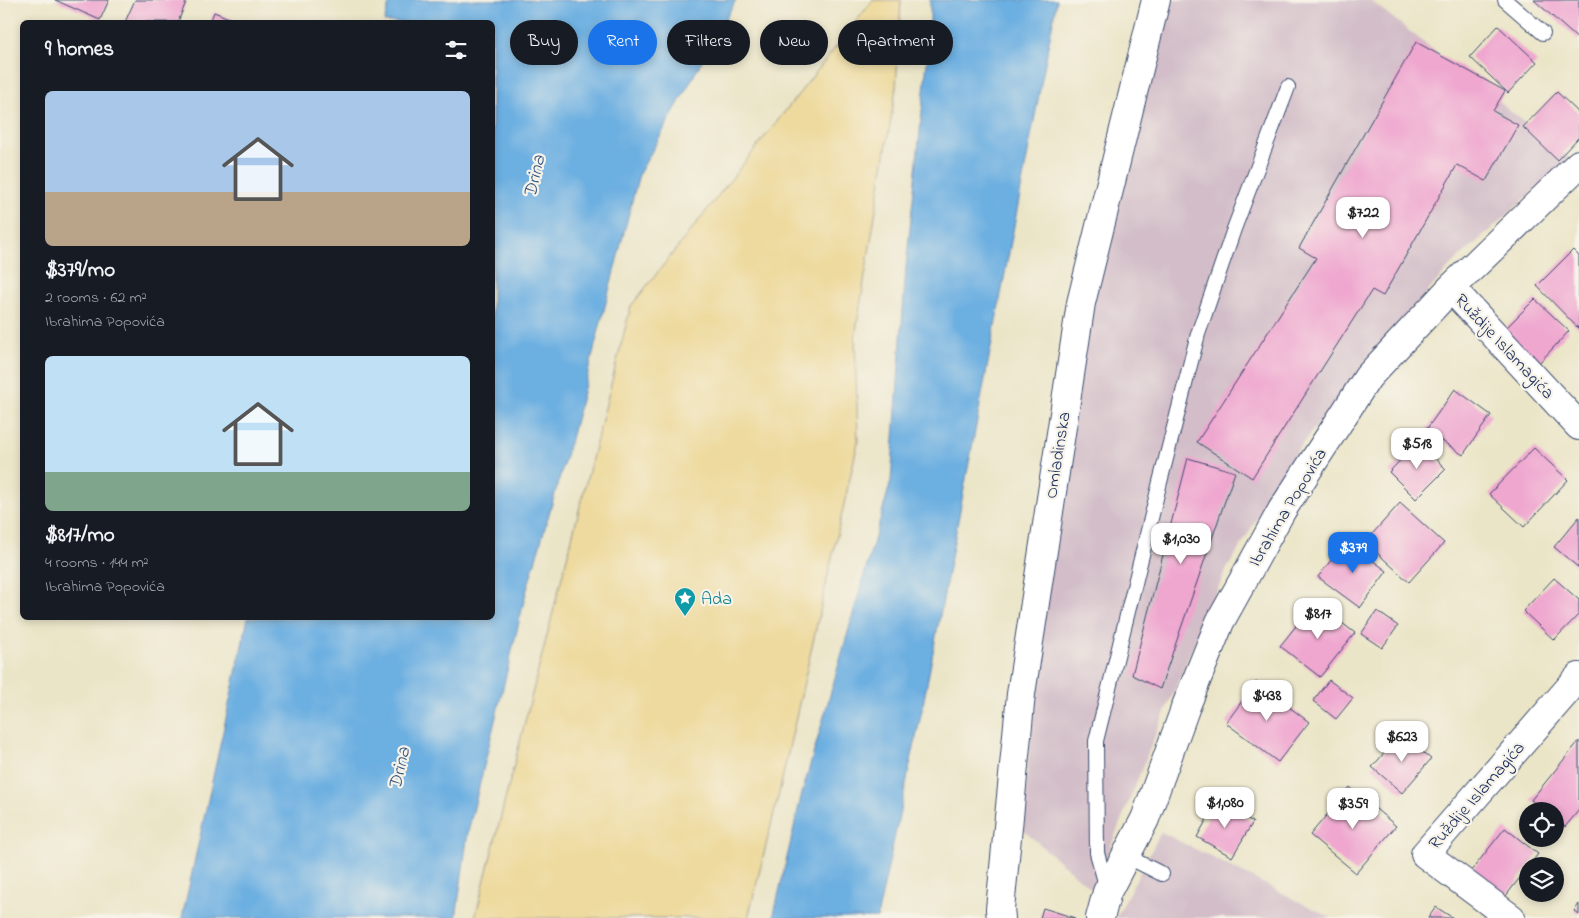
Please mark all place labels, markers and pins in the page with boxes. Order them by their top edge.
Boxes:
pin: $722 [1333,196,1393,239]
pin: $518 [1387,428,1447,470]
pin: $1,030 [1140,522,1222,565]
pin: $379 [1323,532,1383,574]
place icon: Ada [673,586,697,617]
place label: Ada [701,587,732,613]
pin: $817 [1288,598,1348,640]
pin: $438 [1237,680,1297,722]
pin: $623 [1372,720,1432,763]
pin: $1,080 [1184,786,1266,829]
pin: $359 [1323,788,1383,830]

